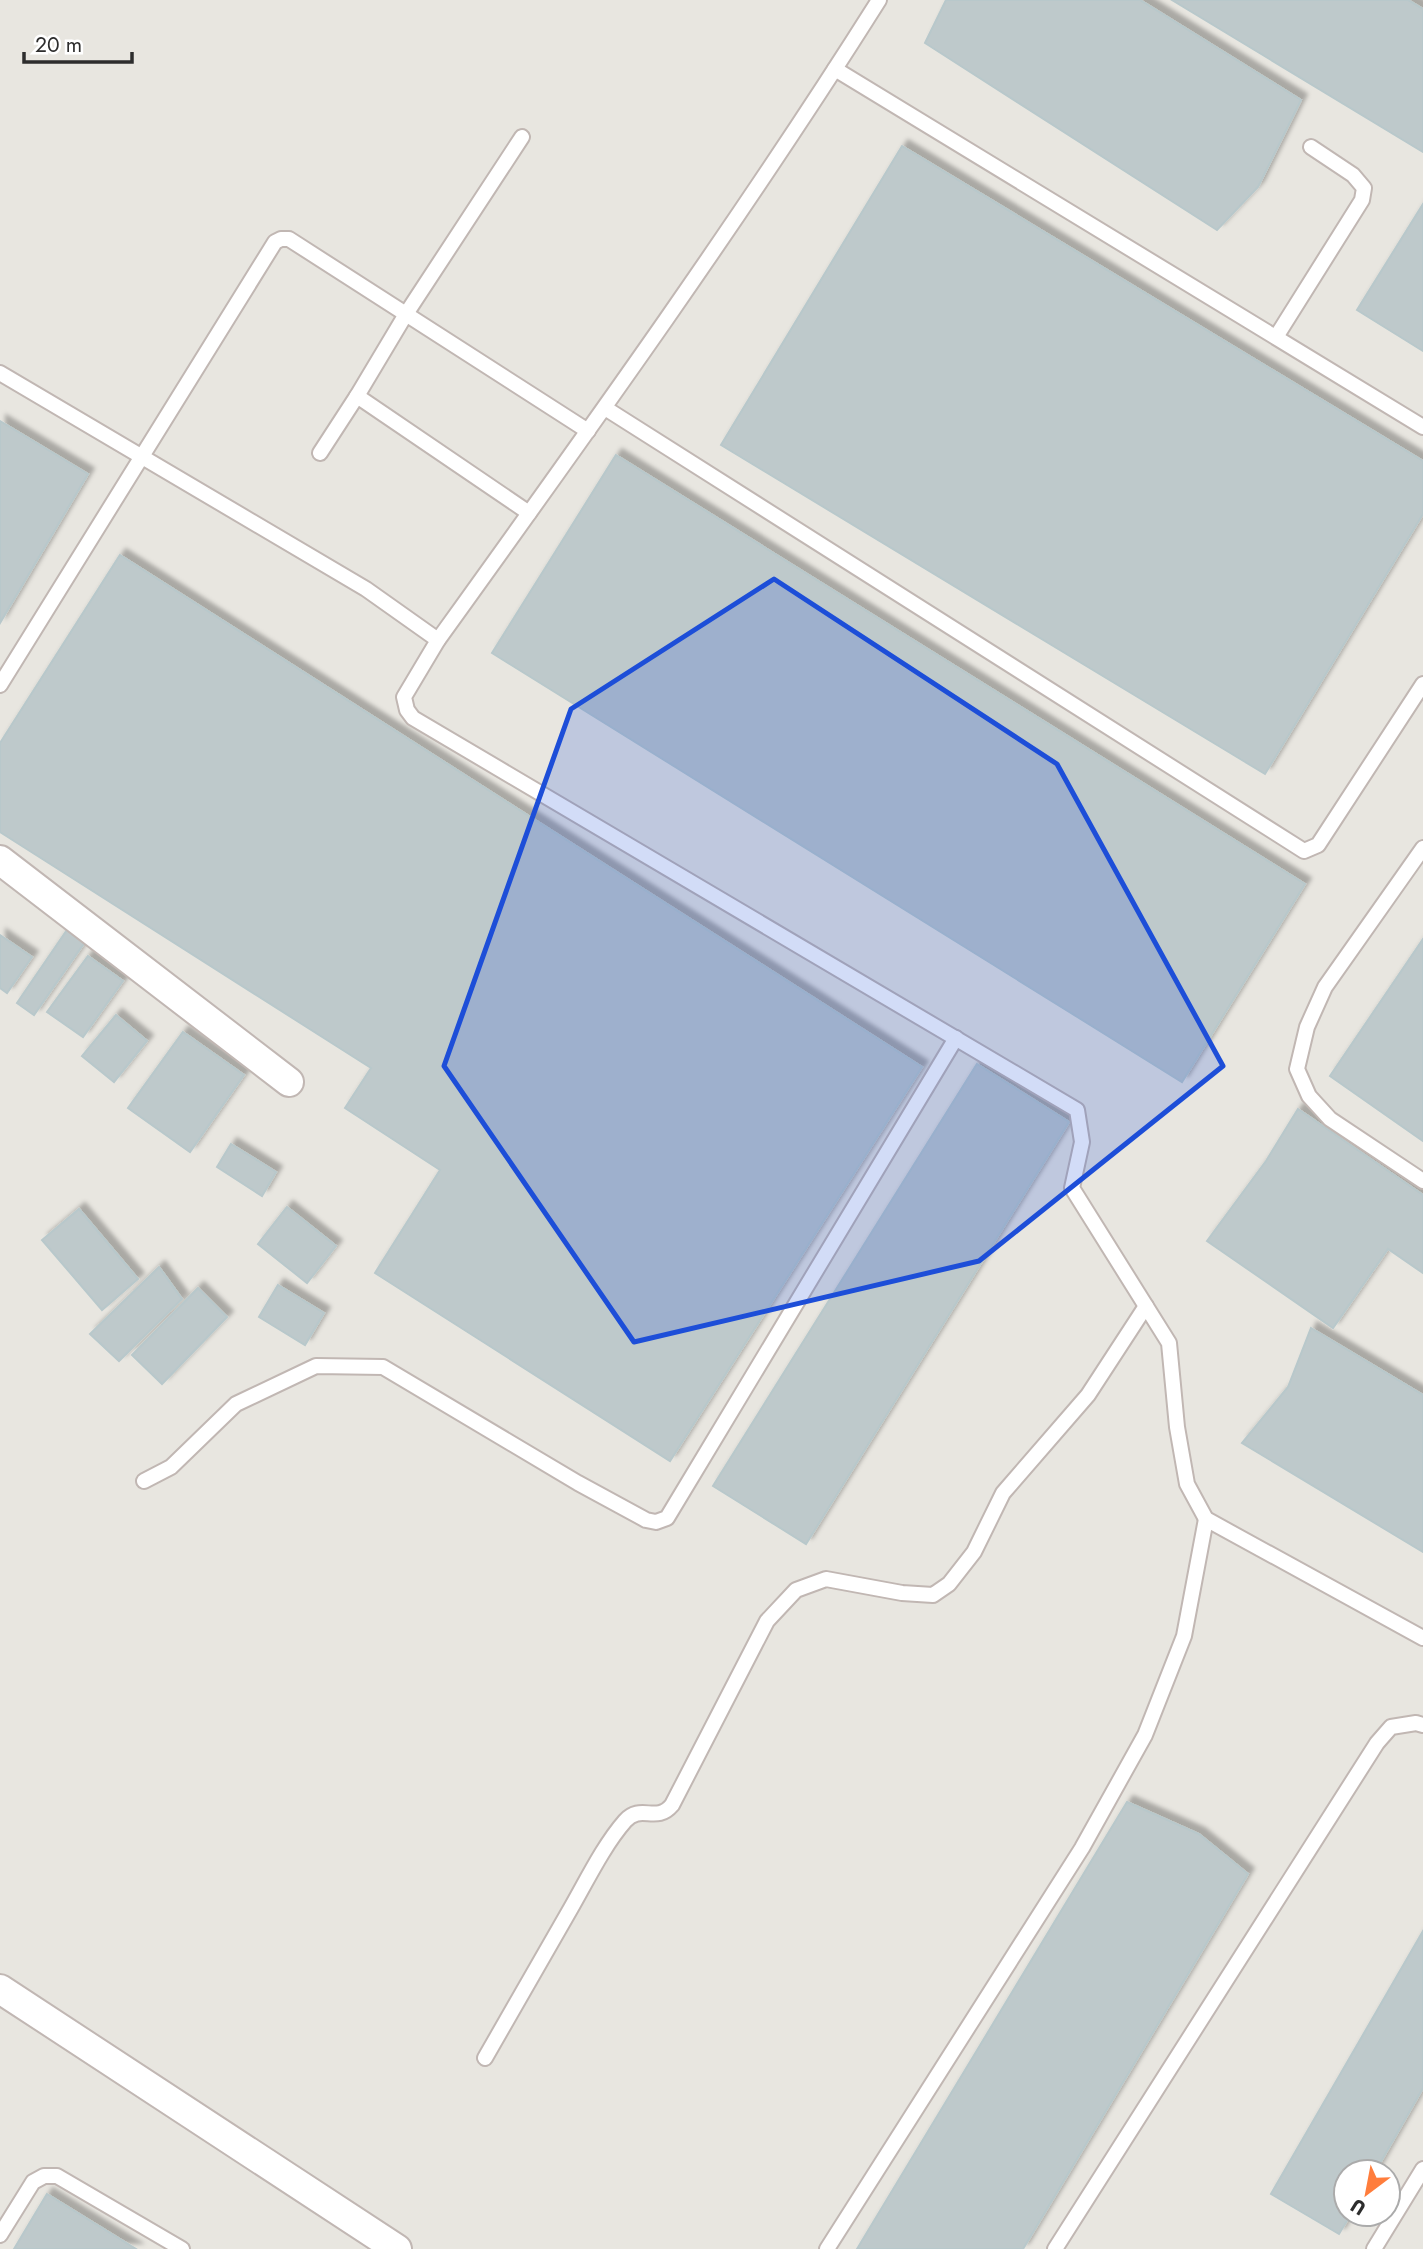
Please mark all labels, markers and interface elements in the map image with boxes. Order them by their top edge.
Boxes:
scale bar [24,21,133,65]
text: 20 m [35,30,82,60]
north arrow [1332,2158,1402,2228]
text: U [1345,2192,1371,2222]

